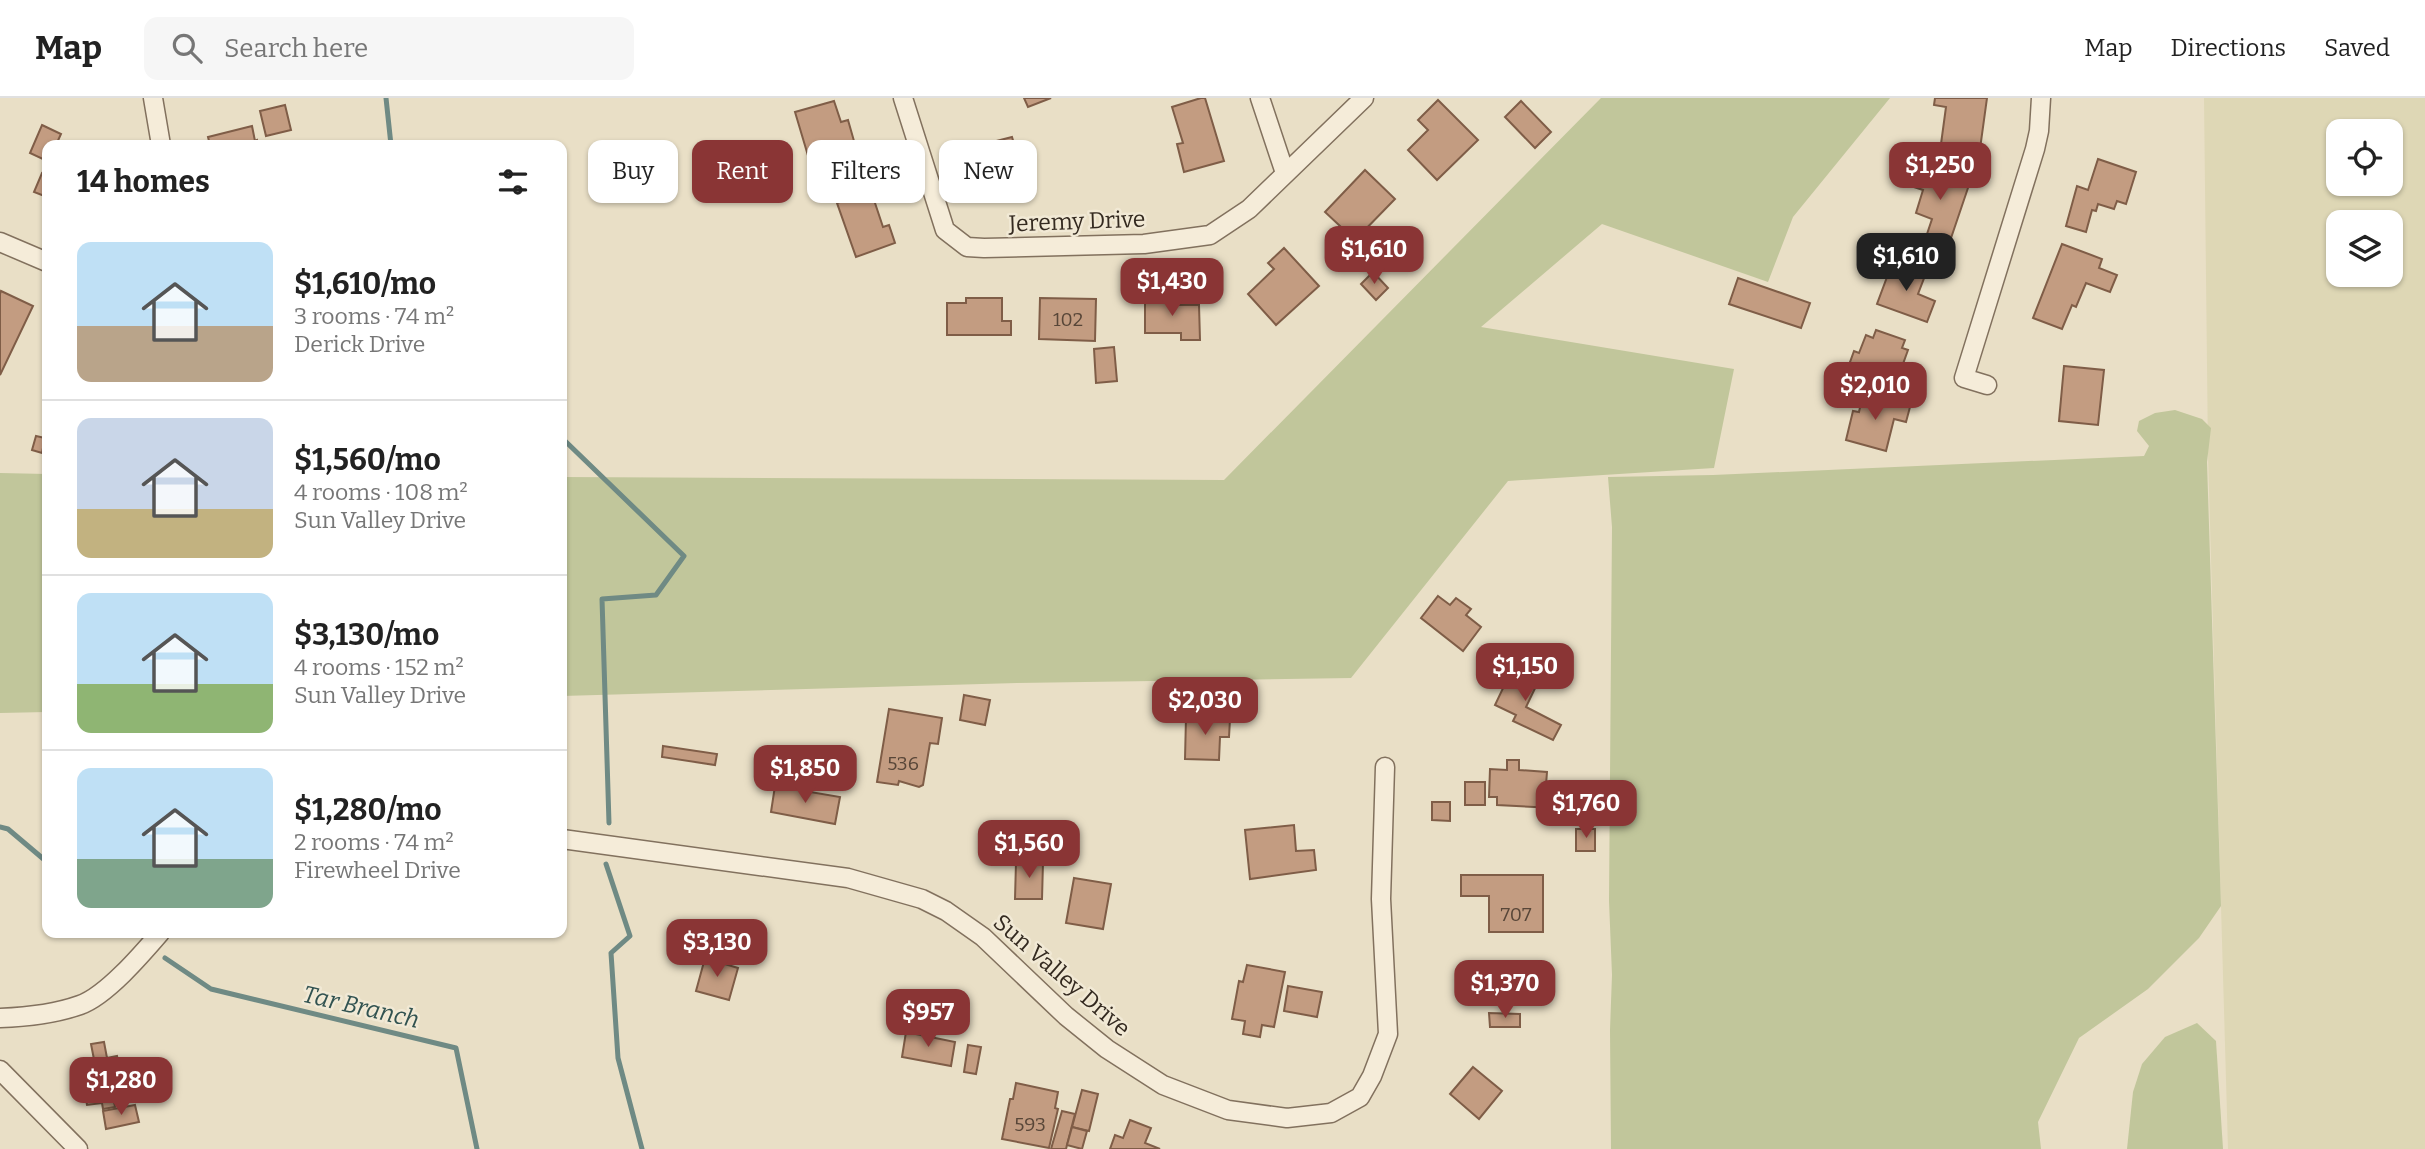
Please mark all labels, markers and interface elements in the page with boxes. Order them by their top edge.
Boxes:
search box [144,17,634,80]
text: Map [35,28,102,68]
icon: search [168,29,206,67]
text: Search here [224,33,368,64]
text: Map [2084,34,2133,62]
text: Directions [2171,34,2286,62]
text: Saved [2324,34,2390,62]
map controls [2326,119,2403,287]
button: locate [2326,119,2403,196]
chip: Buy [588,140,678,203]
chip: Rent [692,140,793,203]
chip: Filters [807,140,925,203]
chip: New [939,140,1037,203]
pin: $1,250 [1883,142,1997,202]
text: $1,250 [1905,151,1975,179]
icon: filters [494,163,532,201]
text: 14 homes [77,164,210,200]
street label: Jeremy Drive [1007,205,1146,237]
button: layers [2326,210,2403,287]
pin: $1,610 [1317,226,1431,286]
pin: $1,610 [1849,234,1963,293]
text: $1,610 [1341,235,1407,263]
text: $1,610 [1873,242,1939,270]
pin: $1,430 [1115,258,1229,318]
text: $1,610/mo [294,266,436,302]
text: $1,430 [1137,267,1207,295]
icon: home [133,270,217,354]
text: 3 rooms · 74 m² [294,302,454,330]
house number: 102 [1053,308,1083,331]
text: Derick Drive [294,330,425,358]
pin: $2,010 [1818,362,1932,422]
text: $2,010 [1840,371,1910,399]
text: $1,560/mo [294,442,441,478]
icon: home [133,446,217,530]
text: 4 rooms · 108 m² [294,478,468,506]
text: Sun Valley Drive [294,506,466,534]
text: $3,130/mo [294,617,439,653]
icon: home [133,621,217,705]
pin: $1,150 [1468,644,1582,703]
text: $1,150 [1492,652,1558,680]
text: 4 rooms · 152 m² [294,653,464,681]
pin: $2,030 [1148,678,1262,737]
text: Sun Valley Drive [294,681,466,709]
text: $2,030 [1168,686,1242,714]
pin: $1,850 [748,746,862,805]
house number: 536 [887,752,919,775]
text: $1,850 [770,754,840,782]
pin: $1,760 [1529,780,1643,840]
text: $1,760 [1552,789,1620,817]
text: $1,280/mo [294,792,442,828]
icon: home [133,796,217,880]
pin: $1,560 [972,820,1086,880]
text: 2 rooms · 74 m² [294,828,454,856]
text: $1,560 [994,829,1064,857]
text: Firewheel Drive [294,856,461,884]
house number: 707 [1501,903,1532,926]
street label: Sun Valley Drive [988,908,1136,1042]
pin: $3,130 [660,920,774,979]
text: $3,130 [682,928,752,956]
pin: $1,370 [1448,960,1562,1020]
text: $1,370 [1470,969,1540,997]
water label: Tar Branch [300,980,422,1034]
pin: $957 [887,990,969,1049]
text: $957 [902,998,954,1026]
pin: $1,280 [64,1058,178,1117]
text: $1,280 [85,1066,157,1094]
house number: 593 [1014,1113,1046,1136]

